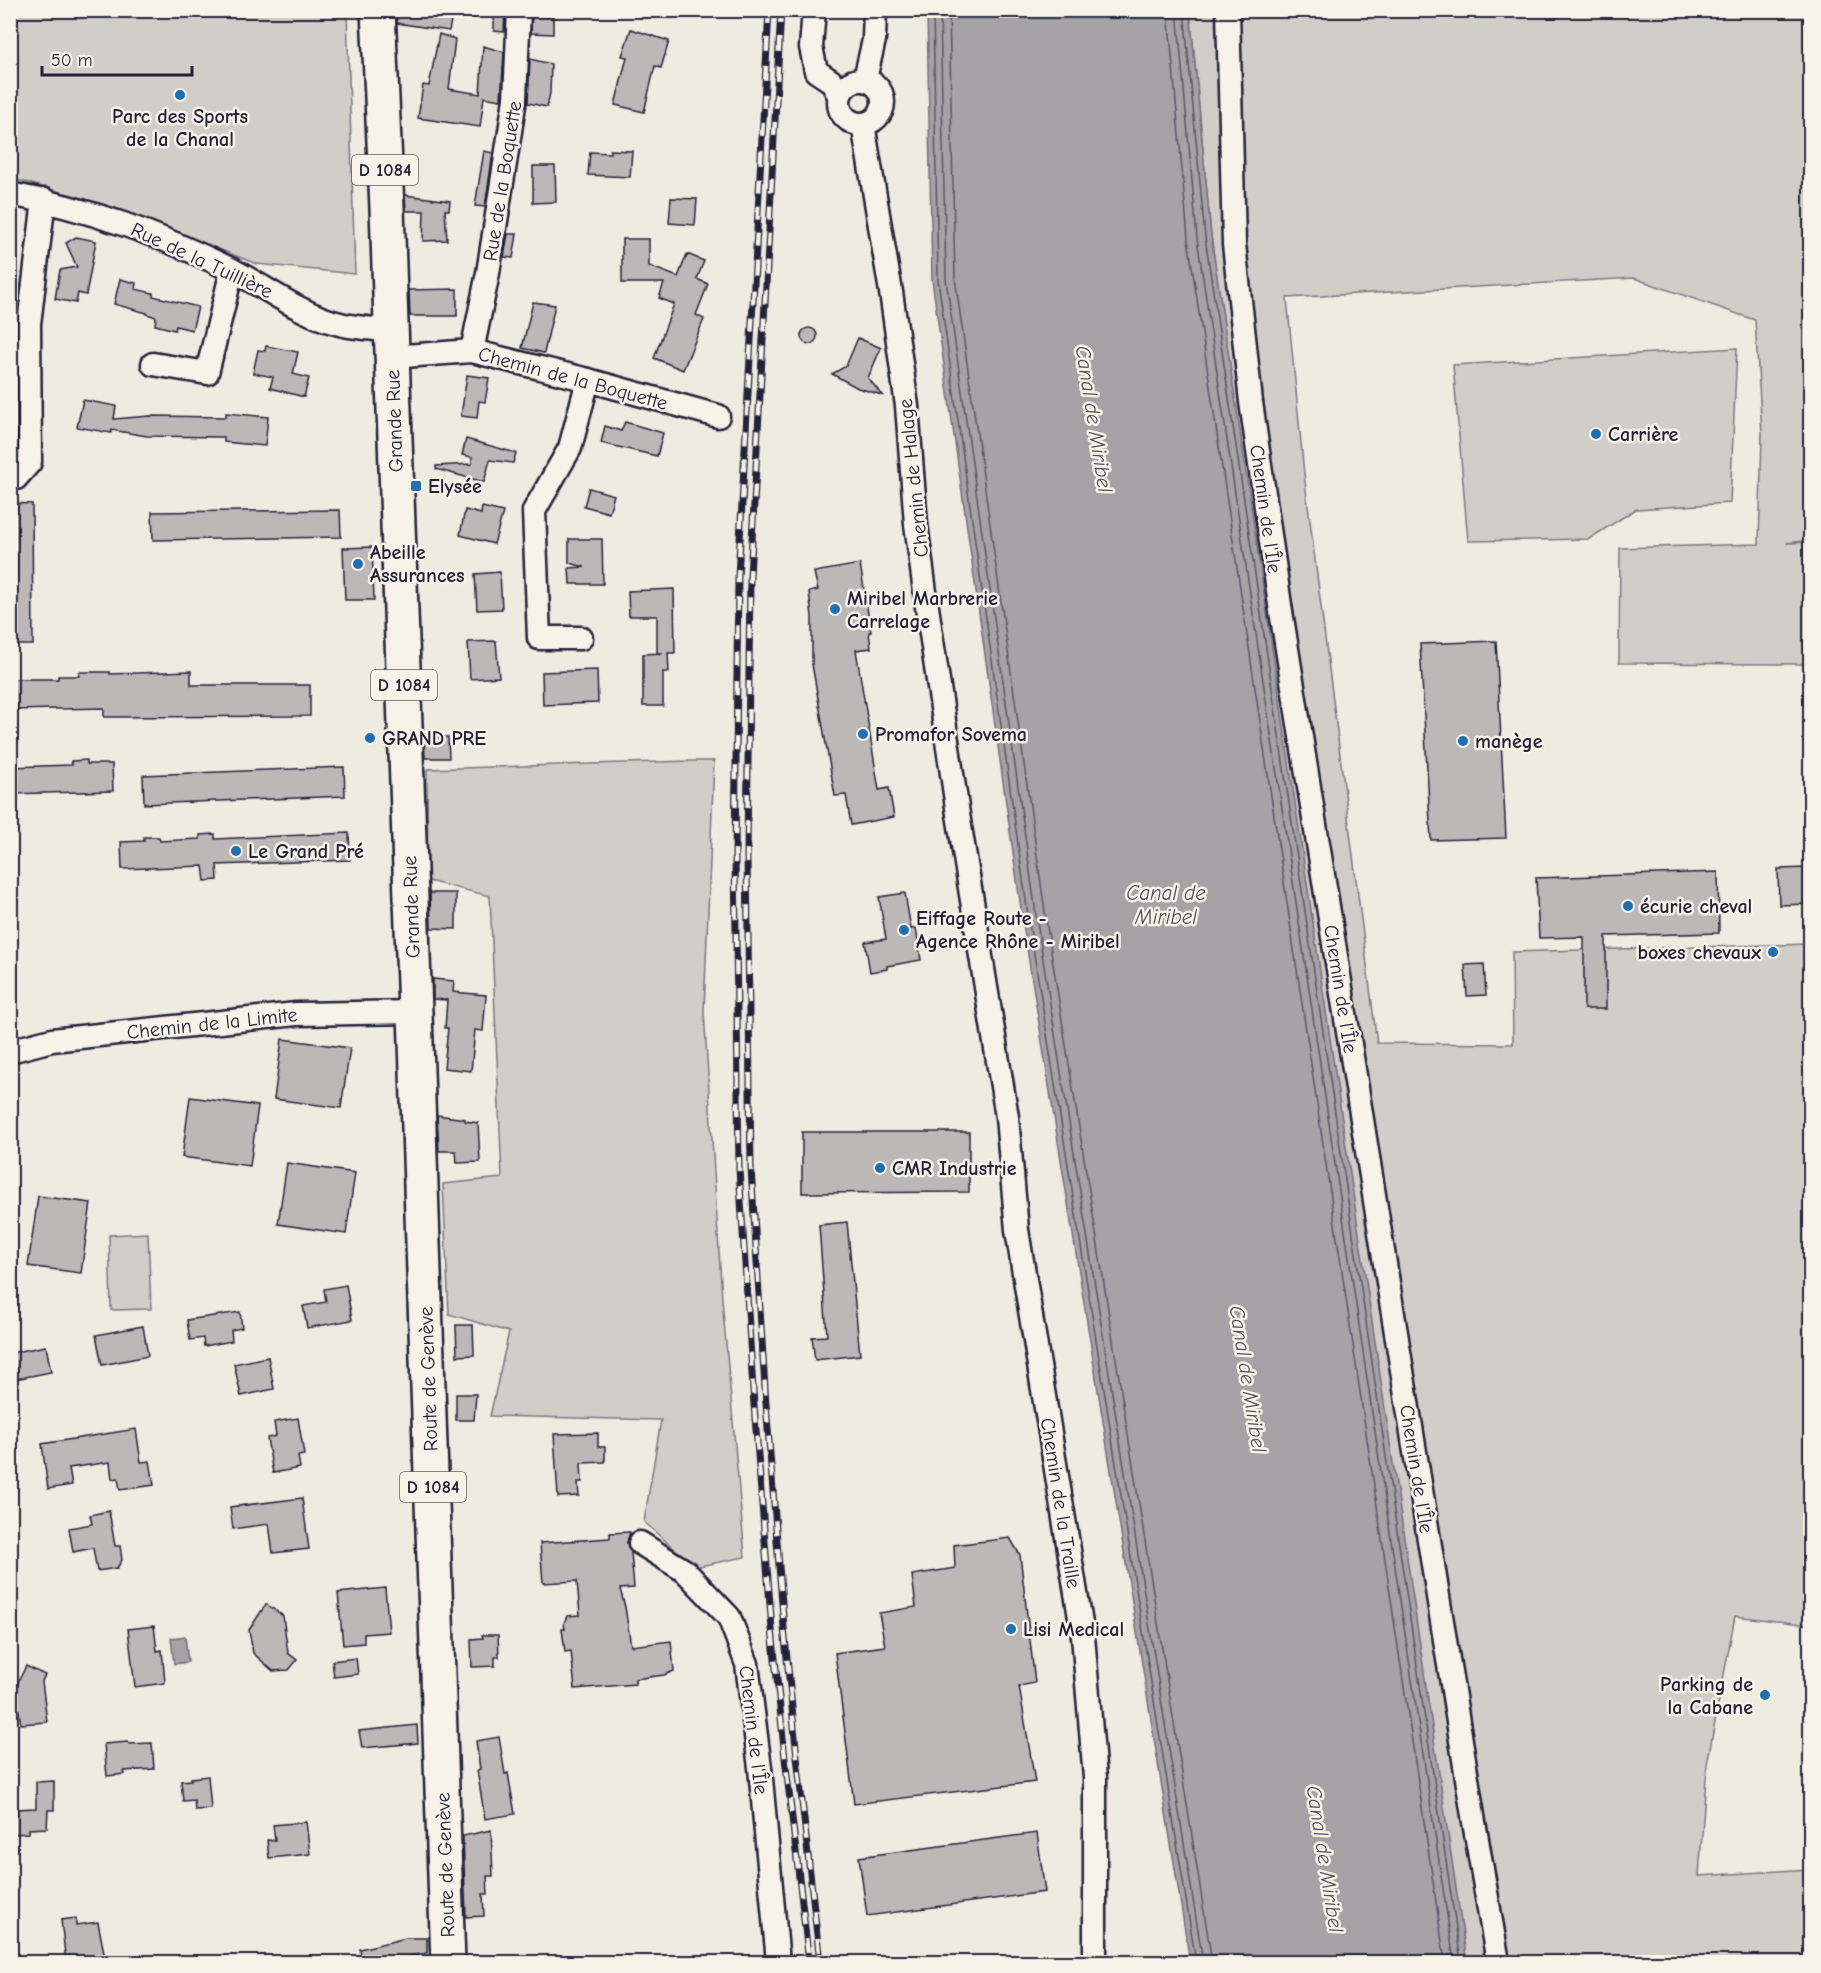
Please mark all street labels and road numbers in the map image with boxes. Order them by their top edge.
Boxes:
street label: Rue de la Boquette [478,99,527,263]
road number: D 1084 [352,155,418,185]
street label: Rue de la Tuillière [127,218,276,303]
street label: Chemin de la Boquette [476,342,670,415]
street label: Grande Rue [381,369,408,473]
street label: Chemin de Halage [894,398,933,558]
street label: Chemin de l'Île [1245,443,1286,575]
road number: D 1084 [371,670,437,700]
street label: Grande Rue [398,855,425,959]
street label: Chemin de l'Île [1319,923,1362,1055]
street label: Chemin de la Limite [126,1003,298,1044]
street label: Route de Genève [414,1306,443,1452]
street label: Chemin de l'Île [1395,1403,1438,1535]
street label: Chemin de la Traille [1036,1416,1085,1590]
road number: D 1084 [400,1472,466,1502]
street label: Chemin de l'Île [734,1664,773,1796]
street label: Route de Genève [431,1792,460,1938]

